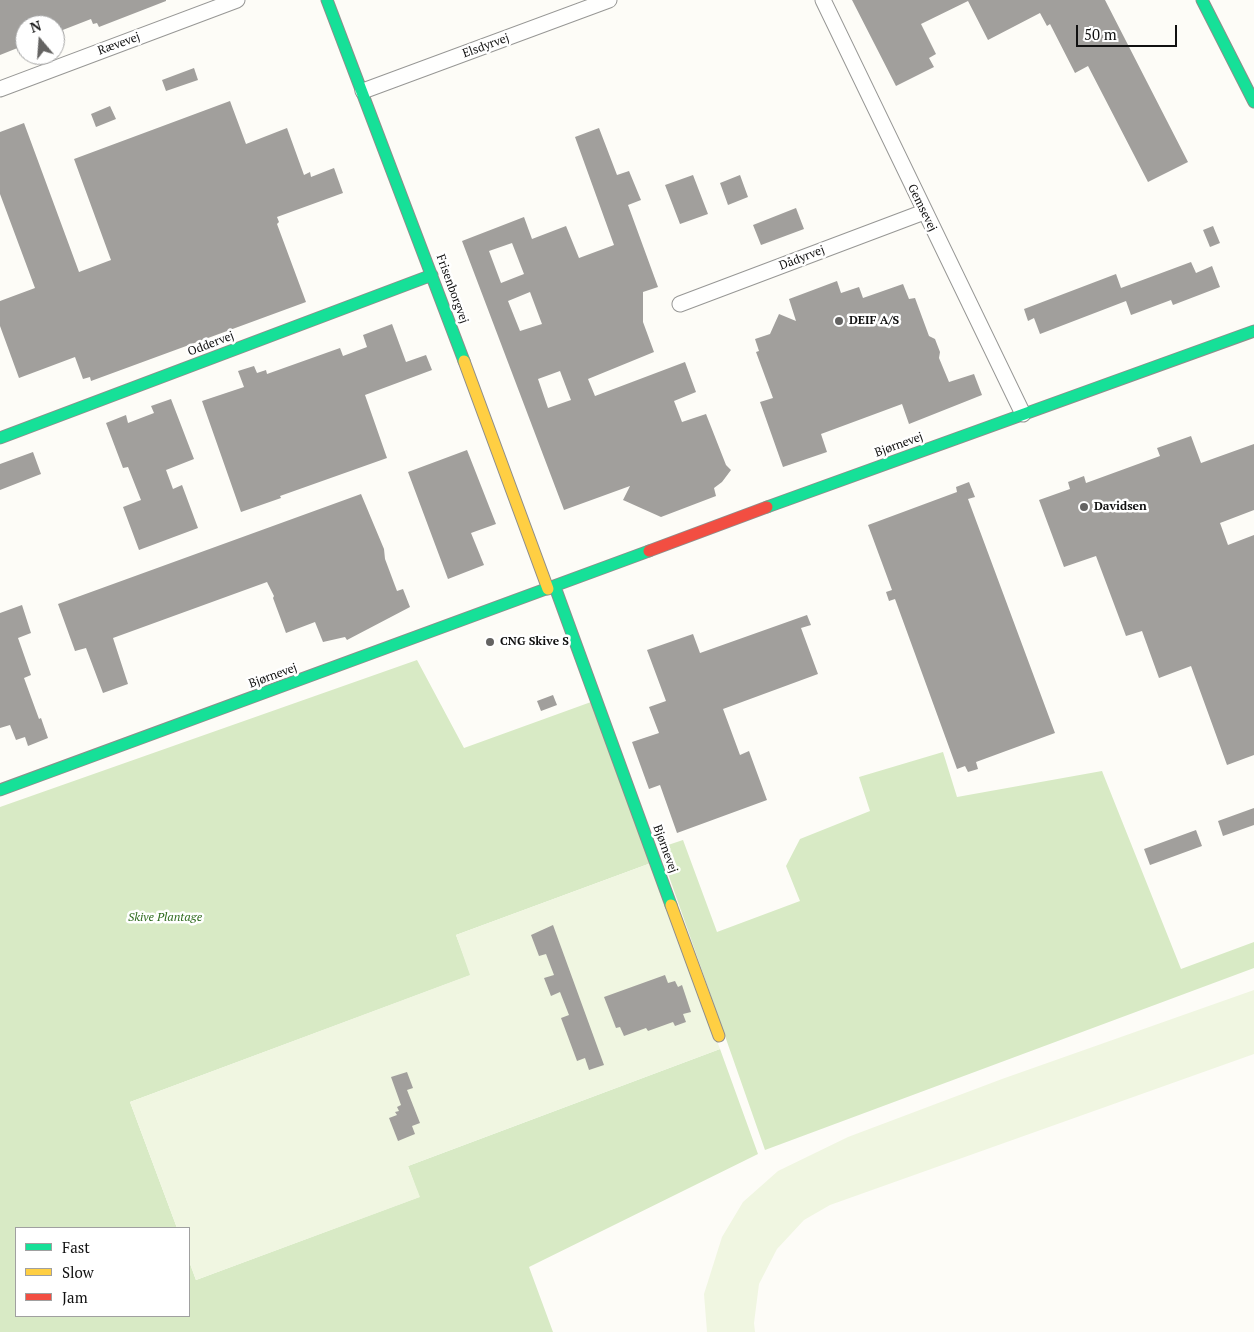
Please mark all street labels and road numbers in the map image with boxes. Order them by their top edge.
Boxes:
street label: Rævevej [96,30,142,58]
street label: Elsdyrvej [461,31,511,61]
street label: Gemsevej [904,182,940,234]
street label: Dådyrvej [777,243,827,273]
street label: Frisenborgvej [433,252,471,326]
street label: Oddervej [186,329,236,359]
street label: Bjørnevej [873,430,925,460]
street label: Bjørnevej [247,661,299,691]
street label: Bjørnevej [650,823,680,875]

